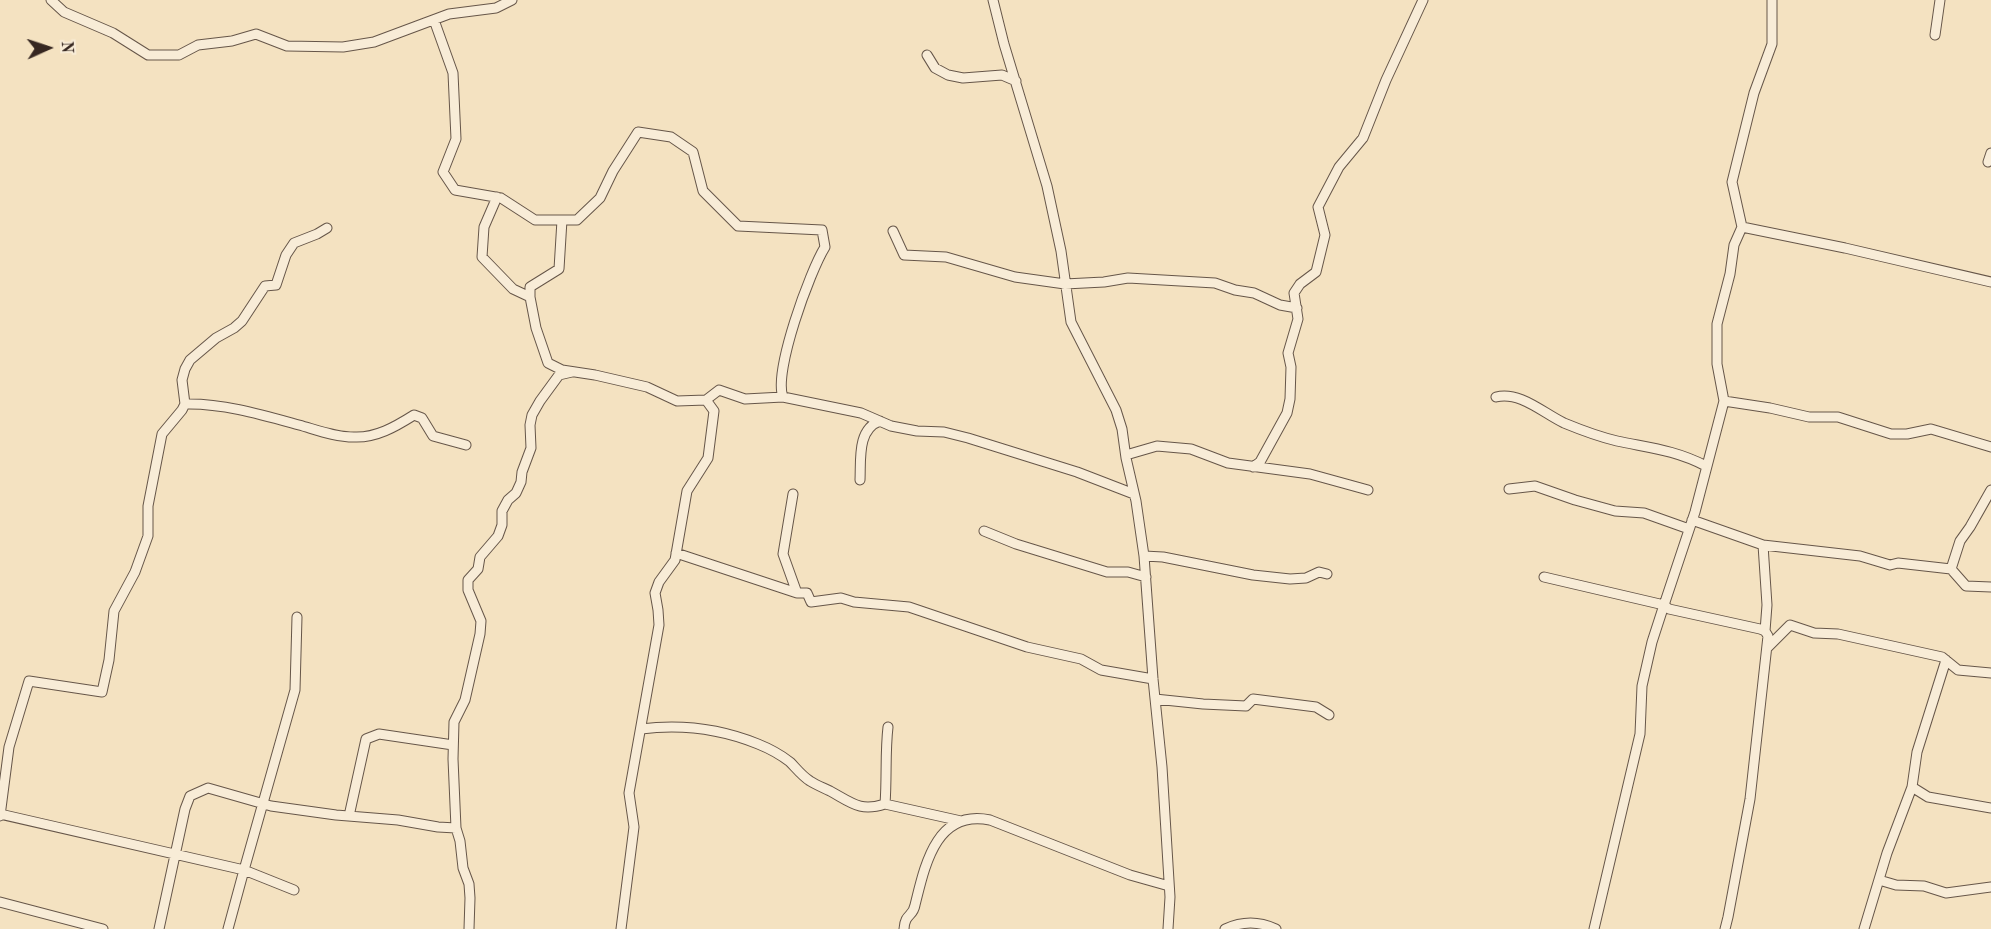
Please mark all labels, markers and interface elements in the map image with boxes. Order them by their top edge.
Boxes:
north arrow [18,18,78,78]
text: N [58,41,74,54]

